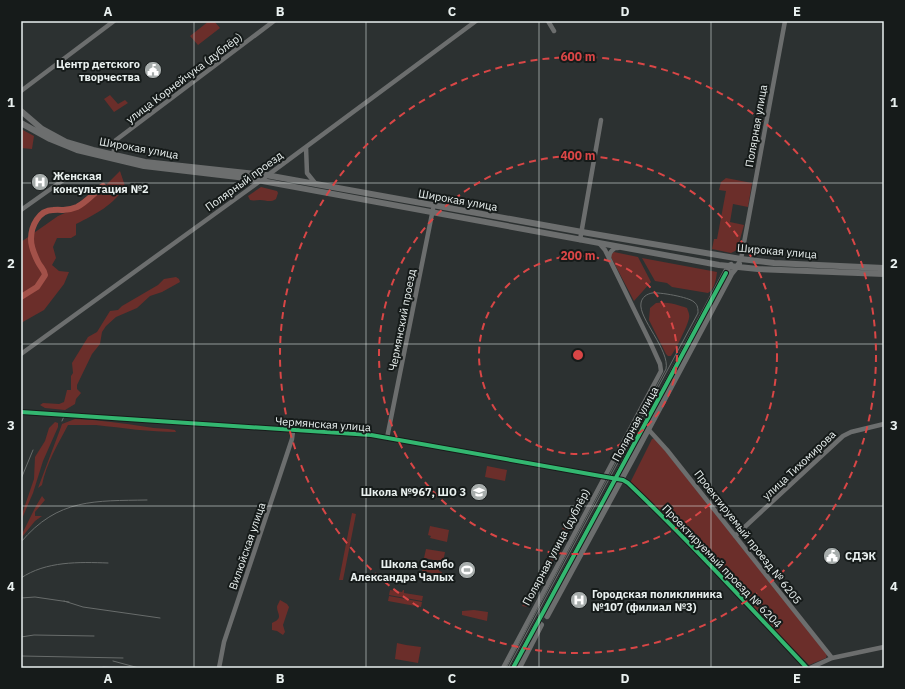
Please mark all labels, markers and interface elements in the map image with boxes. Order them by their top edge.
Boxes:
text: A [104,3,113,20]
text: B [276,3,285,20]
text: C [448,3,457,20]
text: D [620,3,630,20]
text: E [793,3,801,20]
street label: улица Корнейчука (дублёр) [123,30,245,126]
text: 600 m [560,49,596,64]
place label: Центр детского творчества [56,57,140,84]
public building icon: Центр детского творчества [143,60,163,80]
street label: Полярная улица [742,84,770,168]
text: 1 [7,94,15,111]
text: 1 [890,94,898,111]
street label: Широкая улица [98,134,180,162]
street label: Полярный проезд [202,148,286,214]
text: 400 m [560,148,596,163]
place label: Женская консультация №2 [53,169,149,196]
hospital icon: Женская консультация №2 [30,172,50,192]
street label: Широкая улица [417,186,499,214]
street label: Широкая улица [736,241,818,261]
text: 200 m [560,248,596,263]
text: 2 [7,255,15,272]
text: 2 [890,255,898,272]
street label: Чермянский проезд [385,267,419,372]
centre of rings [571,348,585,362]
street label: Полярная улица [609,384,661,464]
street label: Чермянская улица [275,414,371,434]
text: 3 [7,417,15,434]
text: 3 [890,417,898,434]
street label: улица Тихомирова [759,427,839,503]
street label: Проектируемый проезд № 6205 [691,467,805,607]
school or university icon: Школа №967, ШО 3 [469,482,489,502]
place label: Школа №967, ШО 3 [361,485,466,499]
street label: Полярная улица (дублёр) [519,486,593,608]
street label: Вилюйская улица [226,500,269,591]
street label: Проектируемый проезд № 6204 [659,501,785,631]
public building icon: СДЭК [822,546,842,566]
place label: СДЭК [845,549,876,563]
place label: Школа Самбо Александра Чалых [350,557,454,584]
sports icon: Школа Самбо Александра Чалых [457,560,477,580]
text: 4 [7,578,15,595]
text: 4 [890,578,898,595]
place label: Городская поликлиника №107 (филиал №3) [592,587,722,614]
hospital icon: Городская поликлиника №107 (филиал №3) [569,590,589,610]
text: A [104,670,113,687]
text: B [276,670,285,687]
text: C [448,670,457,687]
text: D [620,670,630,687]
text: E [793,670,801,687]

